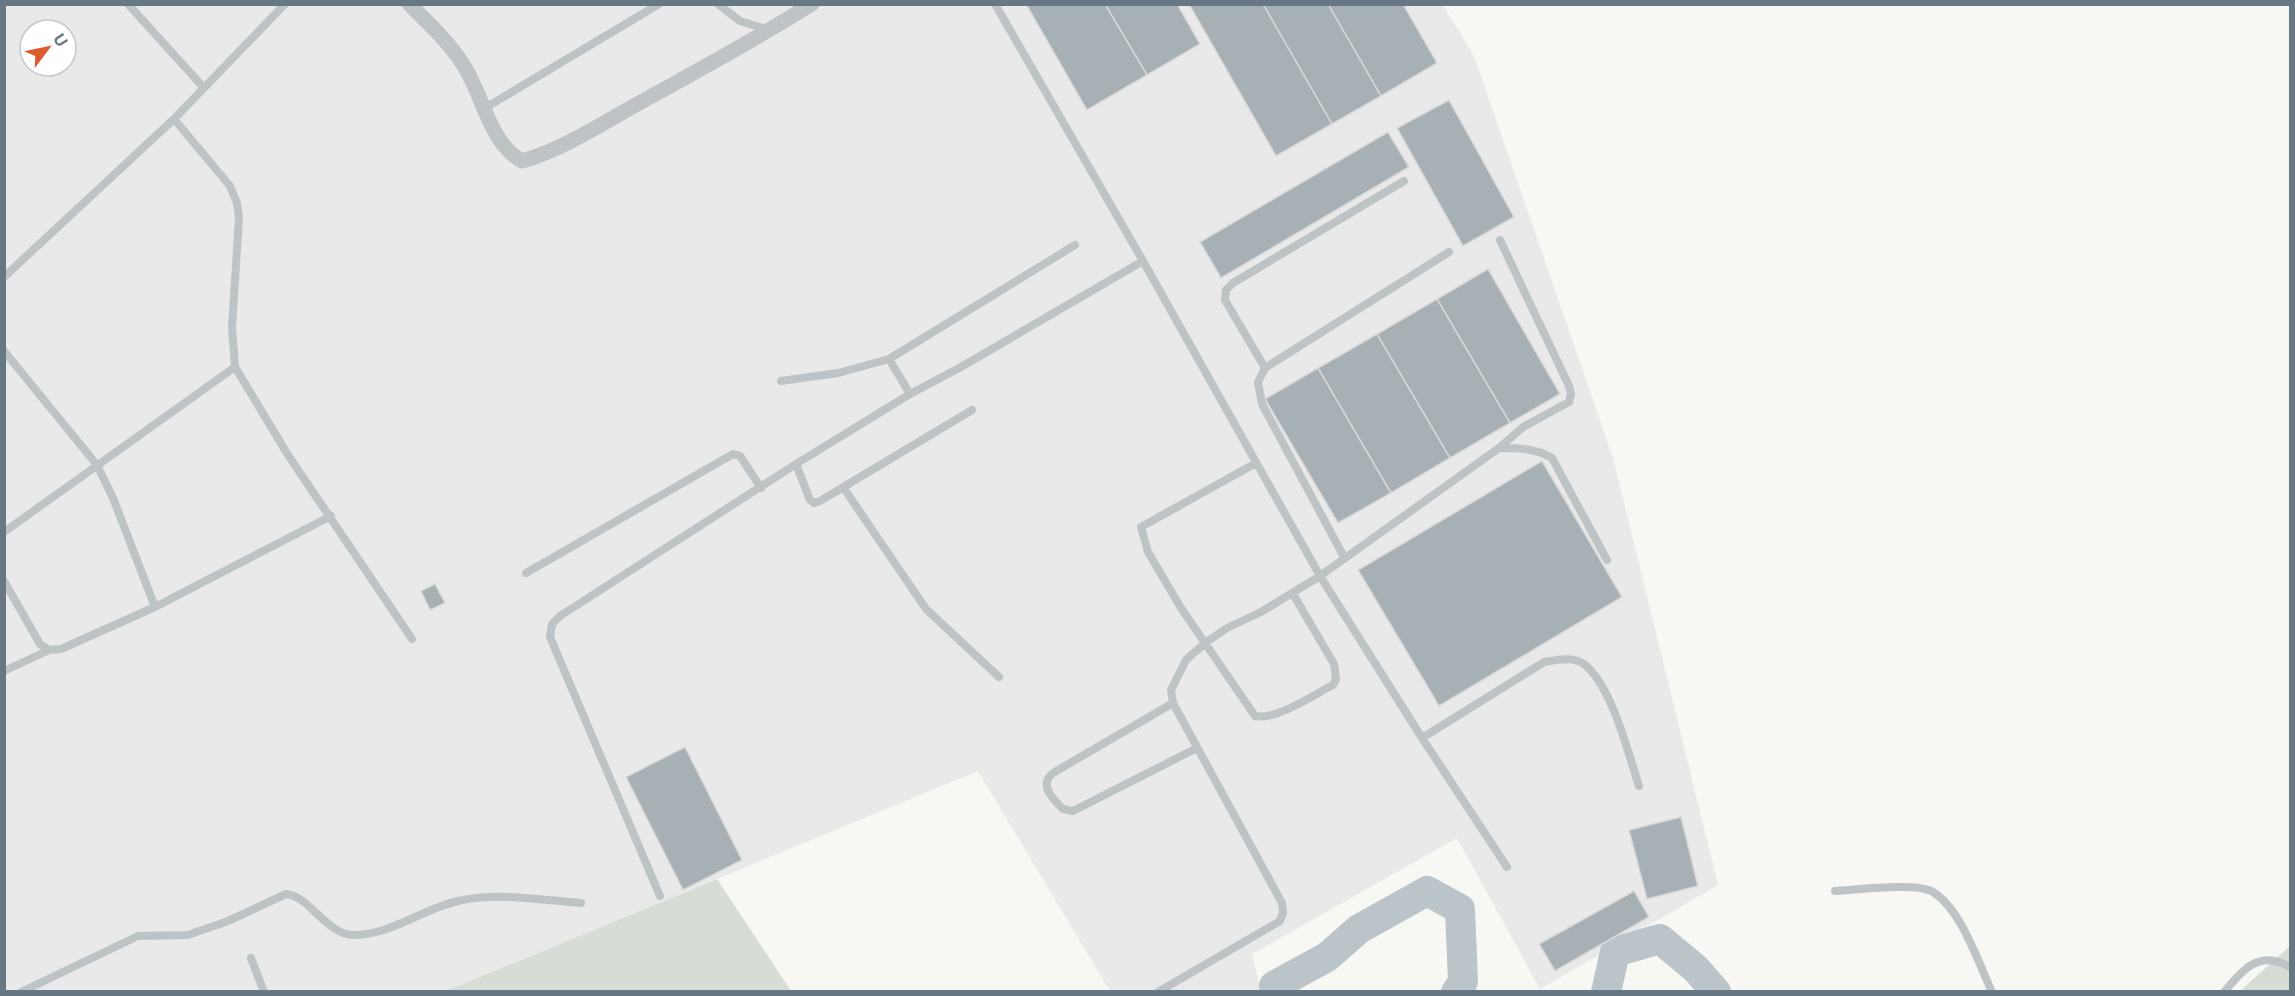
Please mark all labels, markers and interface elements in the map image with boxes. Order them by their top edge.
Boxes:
north arrow [18,18,78,78]
text: U [49,30,72,50]

